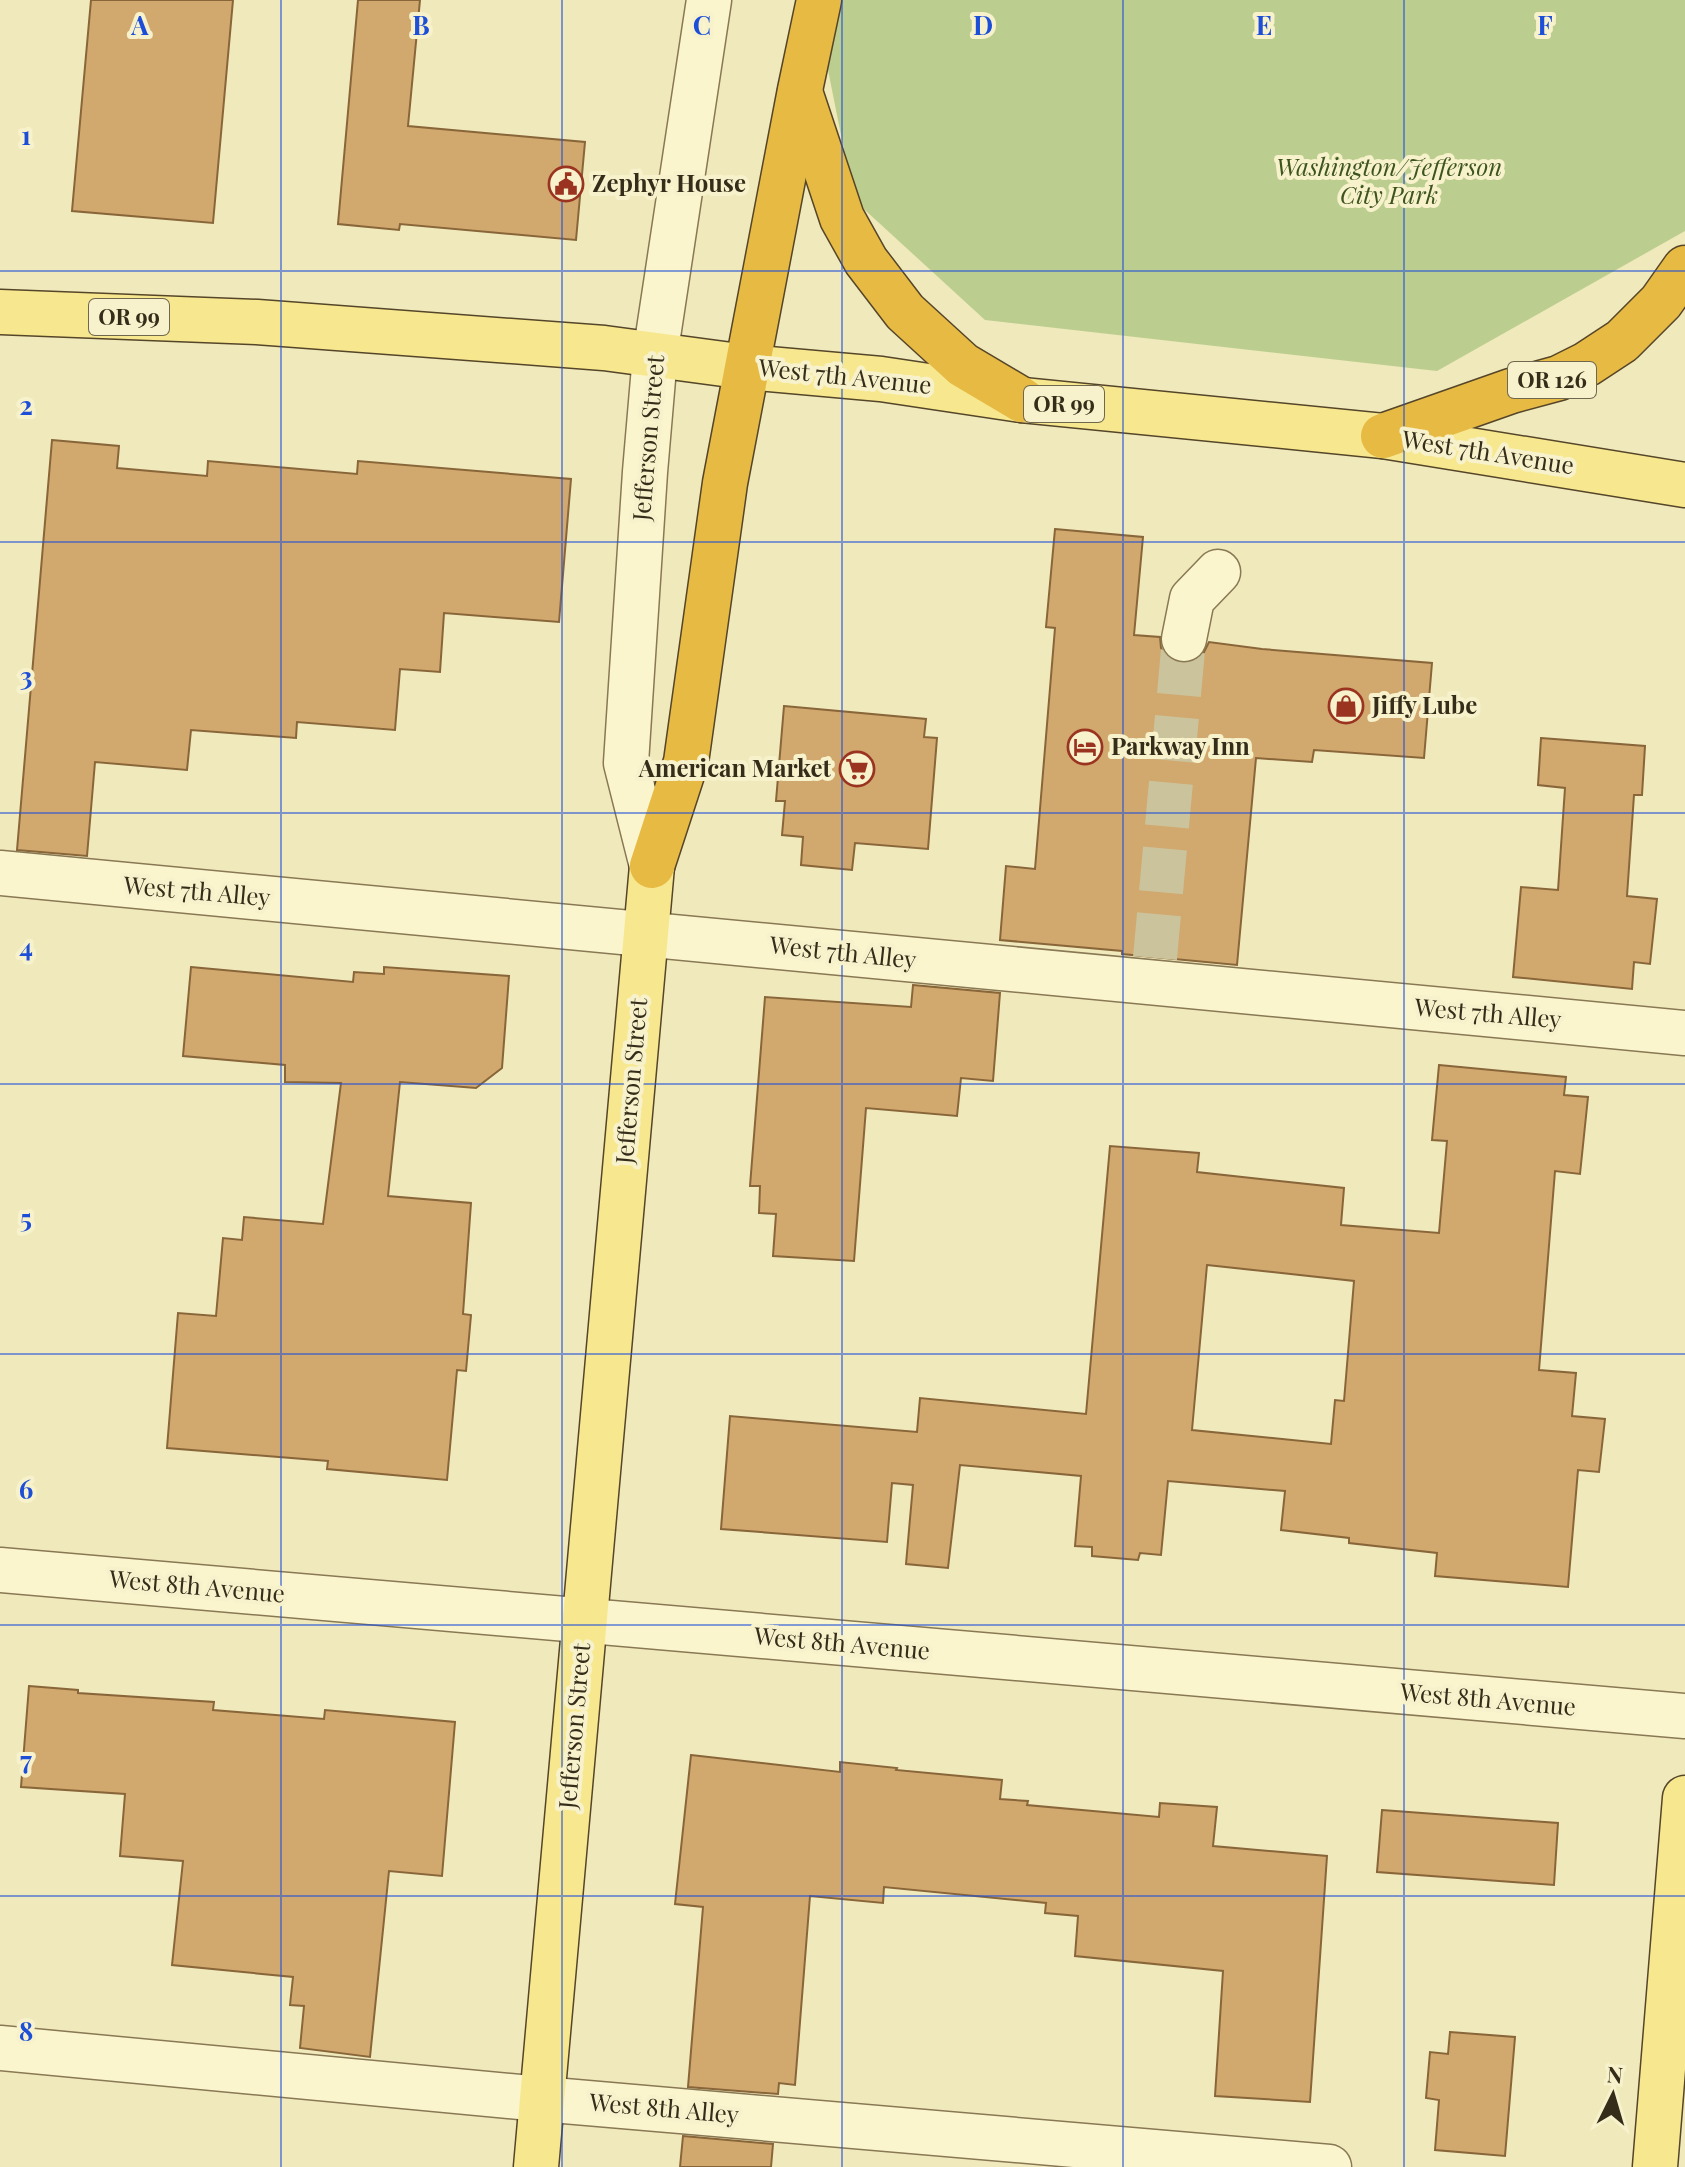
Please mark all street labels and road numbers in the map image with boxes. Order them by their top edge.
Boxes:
road number: OR 99 [89,299,169,335]
street label: West 7th Avenue [756,350,933,400]
street label: Jefferson Street [624,353,670,523]
road number: OR 126 [1508,362,1596,398]
road number: OR 99 [1024,386,1104,422]
street label: West 7th Avenue [1399,421,1577,480]
street label: West 7th Alley [122,868,272,912]
street label: West 7th Alley [767,927,918,975]
street label: West 7th Alley [1413,990,1563,1034]
street label: Jefferson Street [607,996,653,1166]
street label: West 8th Avenue [107,1561,286,1609]
street label: West 8th Avenue [752,1618,931,1666]
street label: Jefferson Street [550,1641,596,1811]
street label: West 8th Avenue [1398,1674,1577,1722]
street label: West 8th Alley [587,2084,740,2129]

